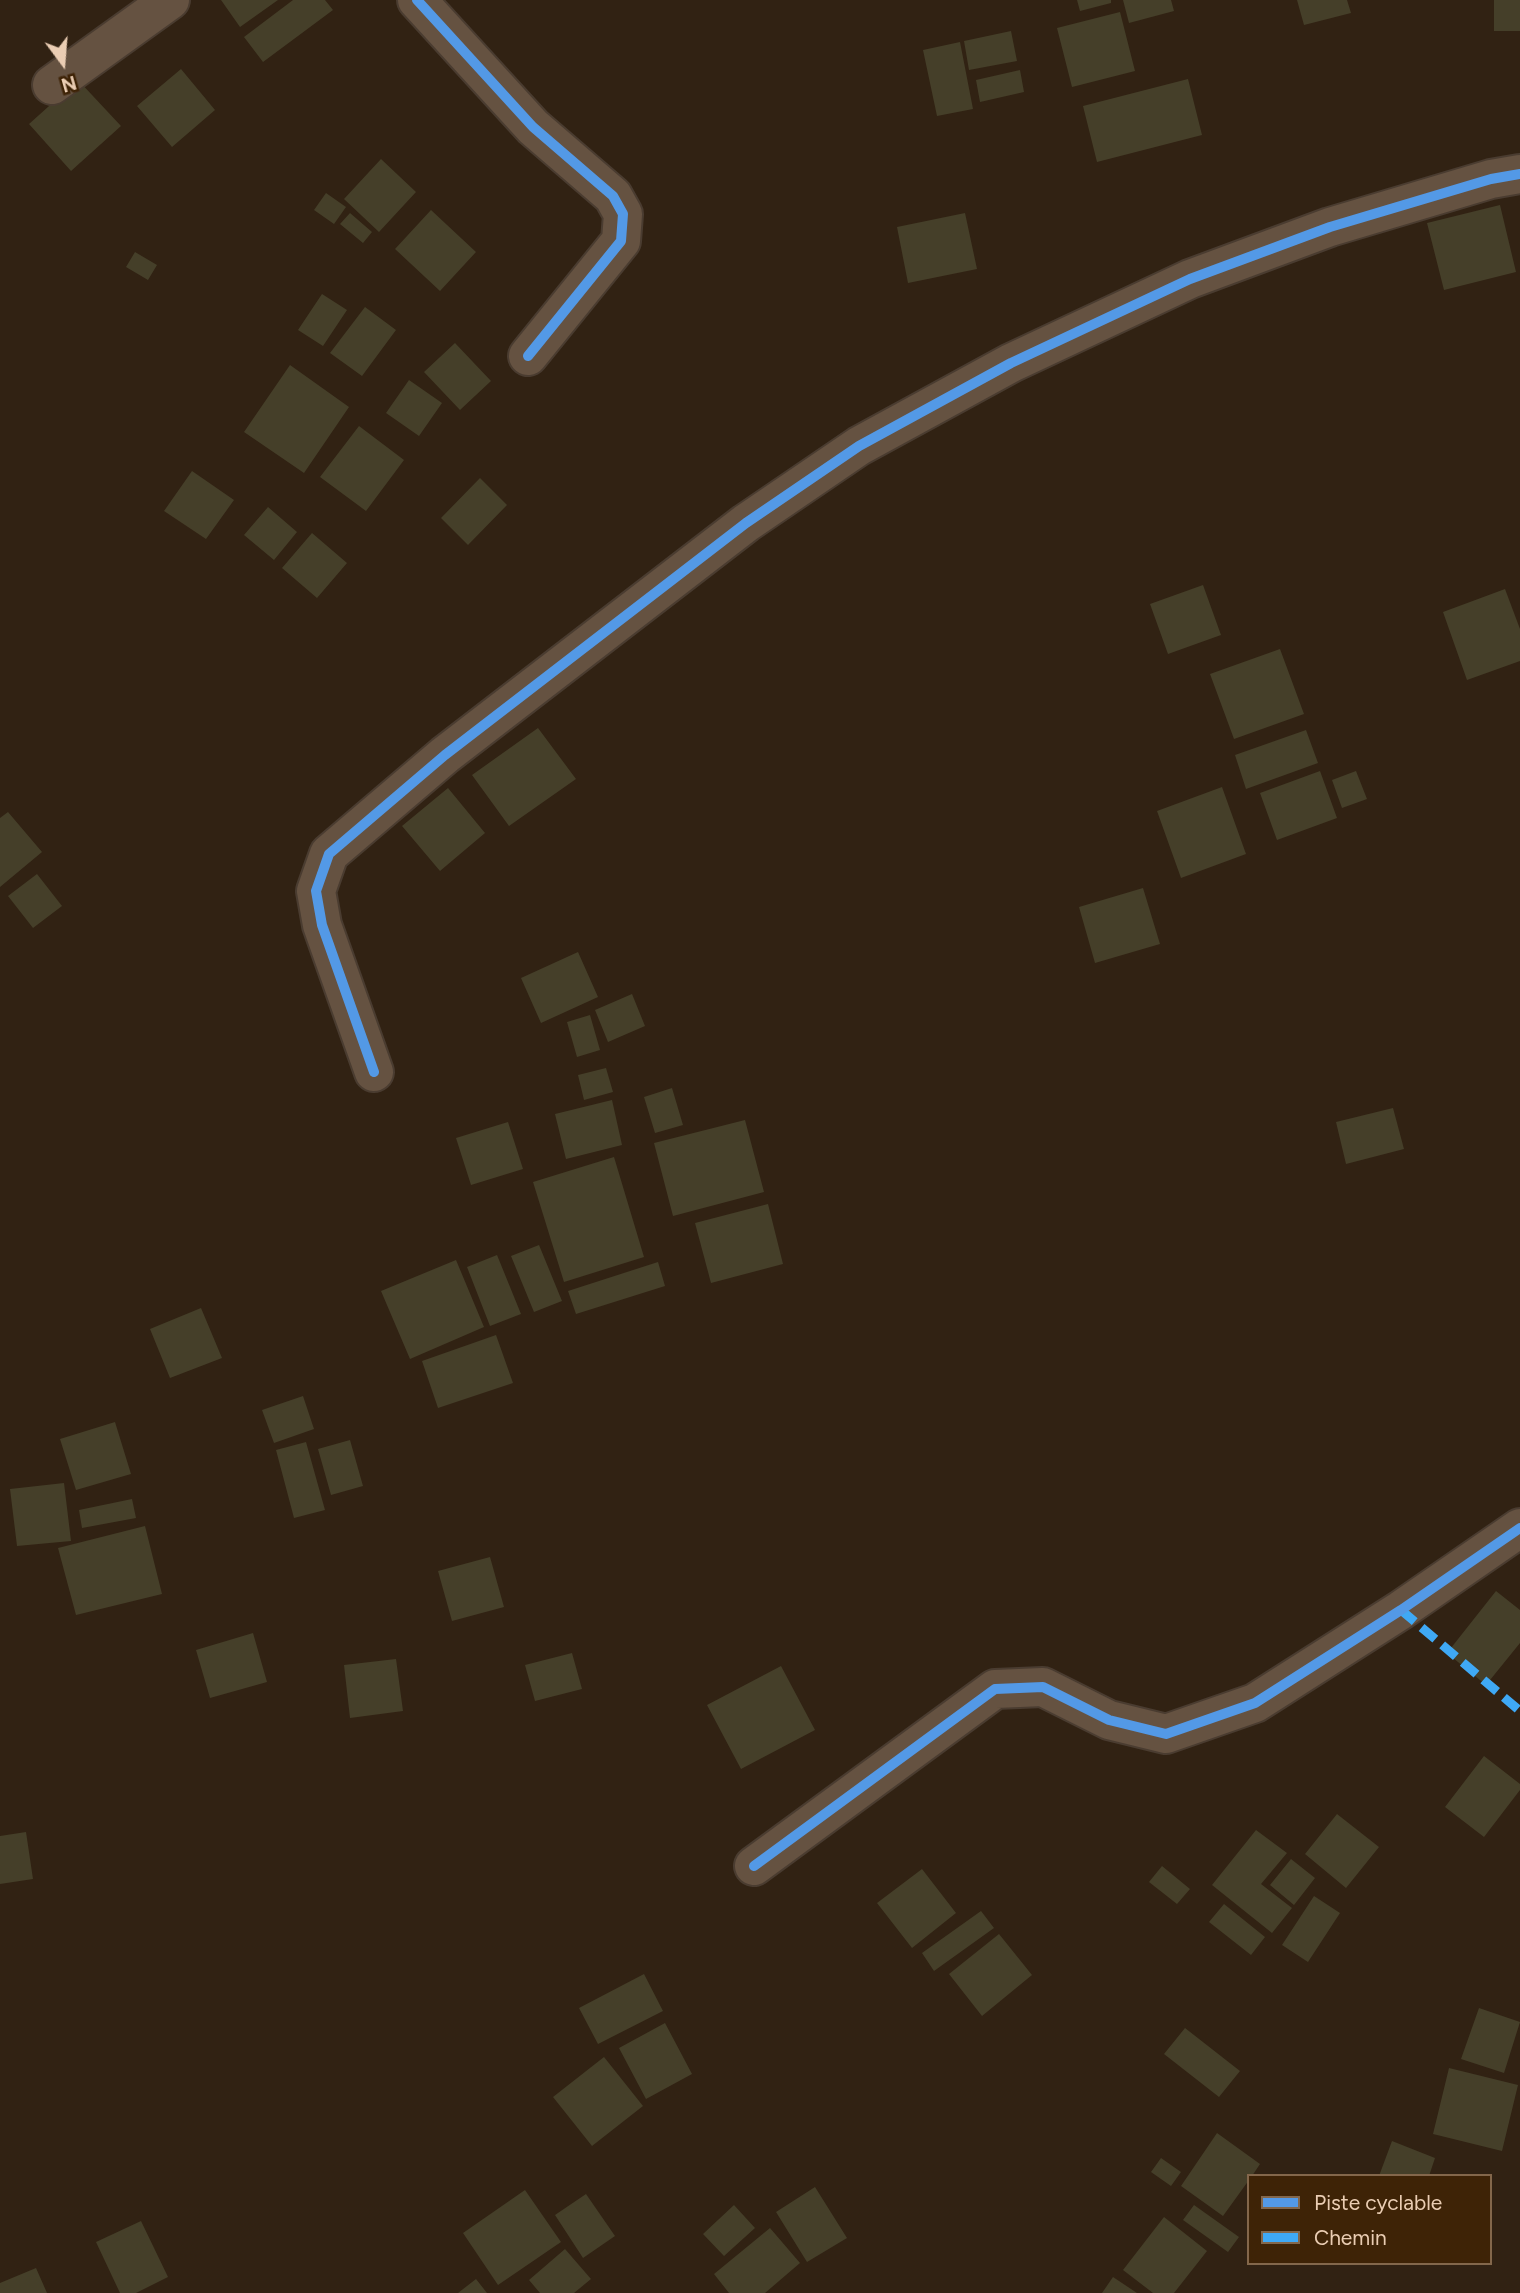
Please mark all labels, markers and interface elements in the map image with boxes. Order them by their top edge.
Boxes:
north arrow [28,28,98,98]
text: N [59,71,79,97]
legend [1247,2174,1492,2265]
text: Piste cyclable [1314,2190,1442,2215]
text: Chemin [1314,2225,1387,2250]

